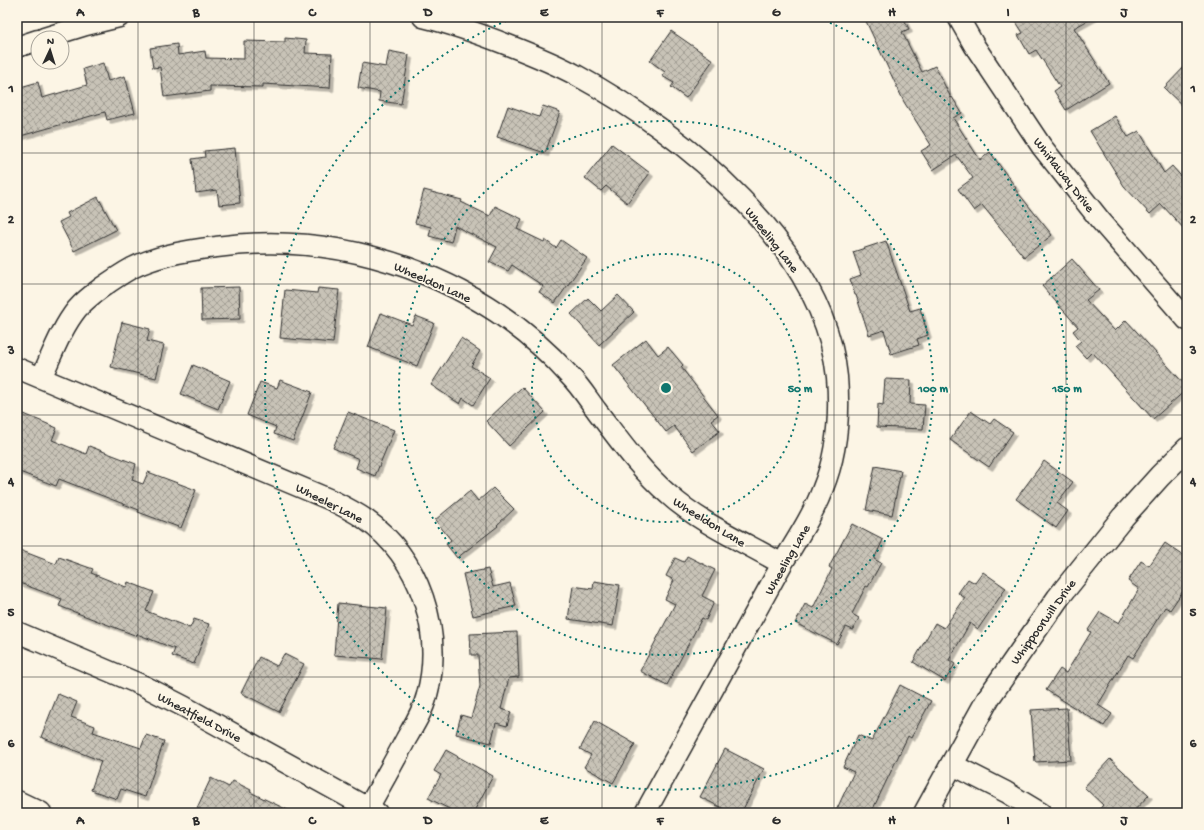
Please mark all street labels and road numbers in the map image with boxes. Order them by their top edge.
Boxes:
street label: Whirlaway Drive [1029,135,1097,216]
street label: Wheeling Lane [741,205,801,276]
street label: Wheeldon Lane [391,260,473,307]
street label: Wheeler Lane [293,481,365,528]
street label: Wheeldon Lane [670,495,748,552]
street label: Wheeling Lane [762,522,814,598]
street label: Whippoorwill Drive [1008,577,1080,668]
street label: Wheatfield Drive [154,690,244,747]

